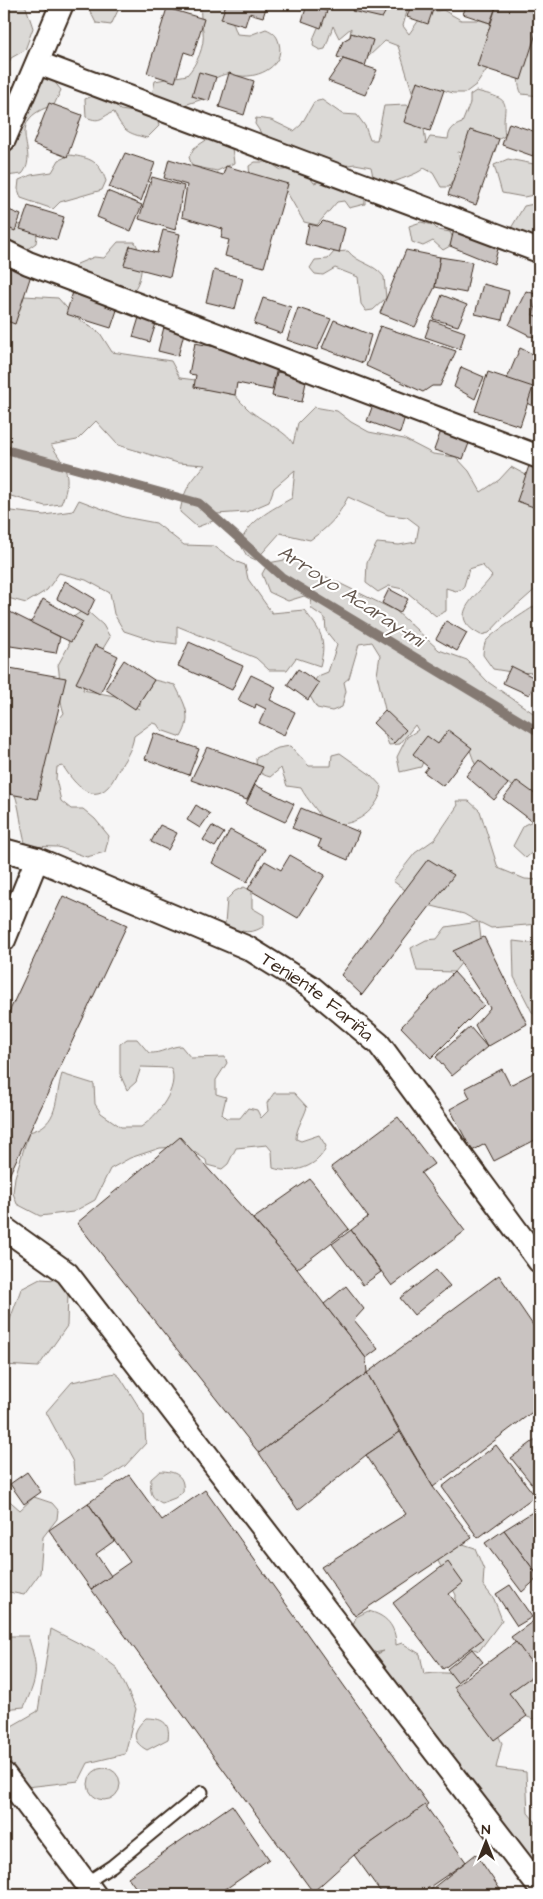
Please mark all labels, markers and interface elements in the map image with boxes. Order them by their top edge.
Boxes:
water label: Arroyo Acaray-mi [272,538,432,656]
street label: Teniente Fariña [255,946,380,1048]
north arrow [460,1816,510,1866]
text: N [482,1820,491,1840]

